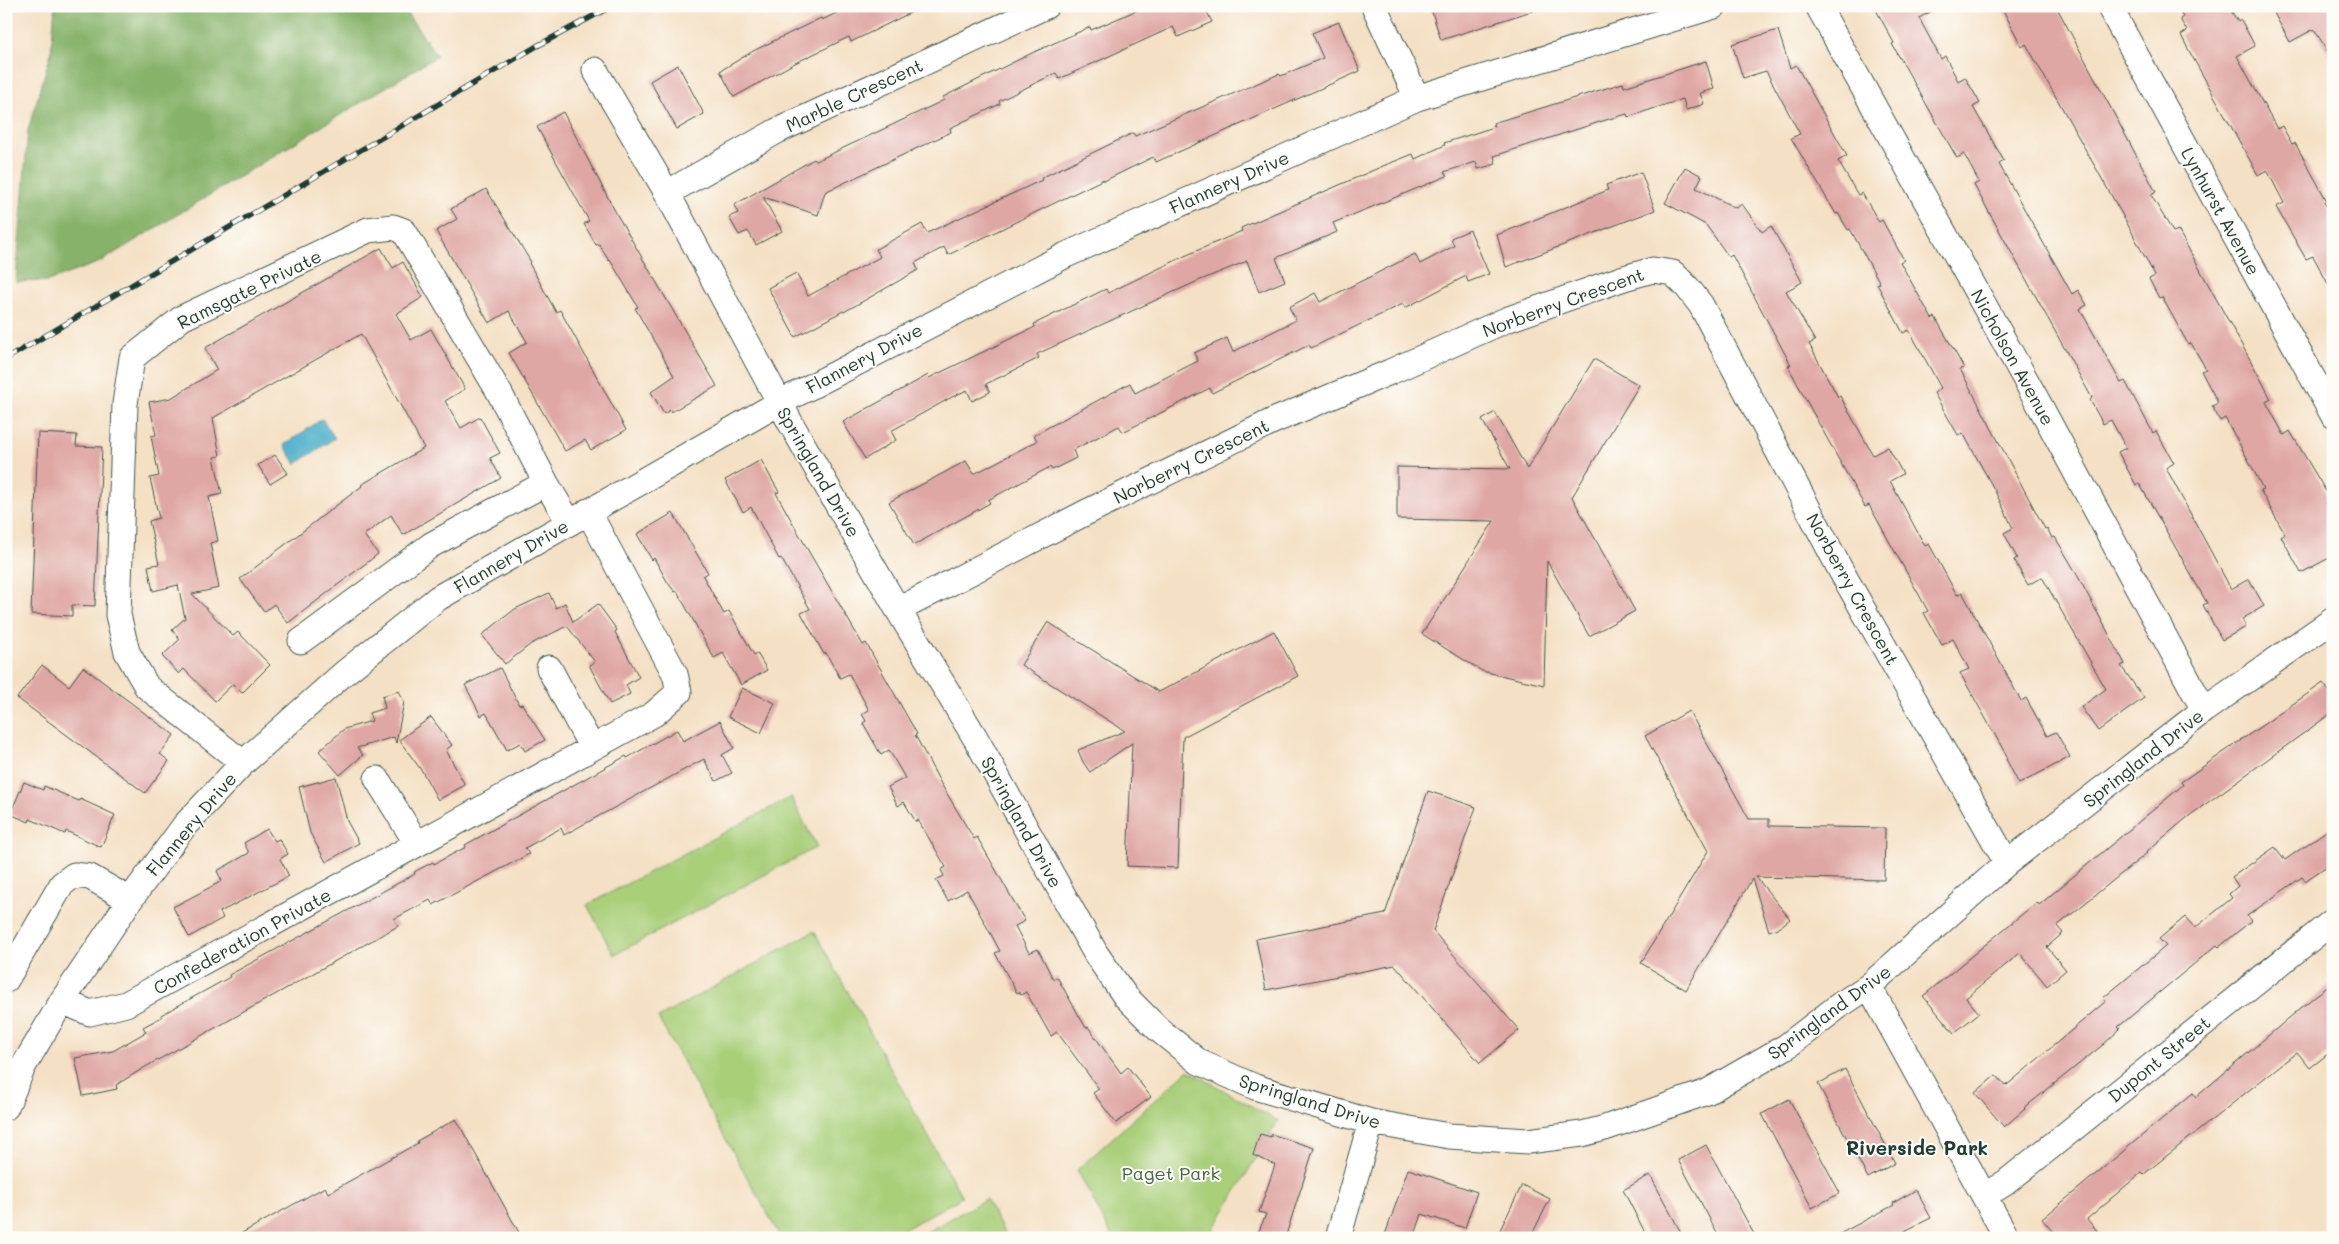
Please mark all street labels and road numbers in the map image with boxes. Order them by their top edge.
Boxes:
street label: Marble Crescent [781,53,927,137]
street label: Lynhurst Avenue [2176,143,2266,279]
street label: Flannery Drive [1165,145,1293,219]
street label: Ramsgate Private [173,244,325,334]
street label: Norberry Crescent [1479,262,1647,342]
street label: Nicholson Avenue [1966,285,2060,429]
street label: Flannery Drive [802,317,926,399]
street label: Springland Drive [772,402,866,542]
street label: Norberry Crescent [1109,413,1273,509]
street label: Norberry Crescent [1801,509,1905,669]
street label: Flannery Drive [449,513,573,599]
street label: Springland Drive [2078,703,2208,813]
street label: Springland Drive [976,752,1068,892]
street label: Flannery Drive [140,767,242,881]
street label: Confederation Private [149,882,335,1000]
street label: Springland Drive [1763,959,1895,1065]
street label: Dupont Street [2103,1010,2215,1108]
street label: Springland Drive [1236,1068,1384,1134]

